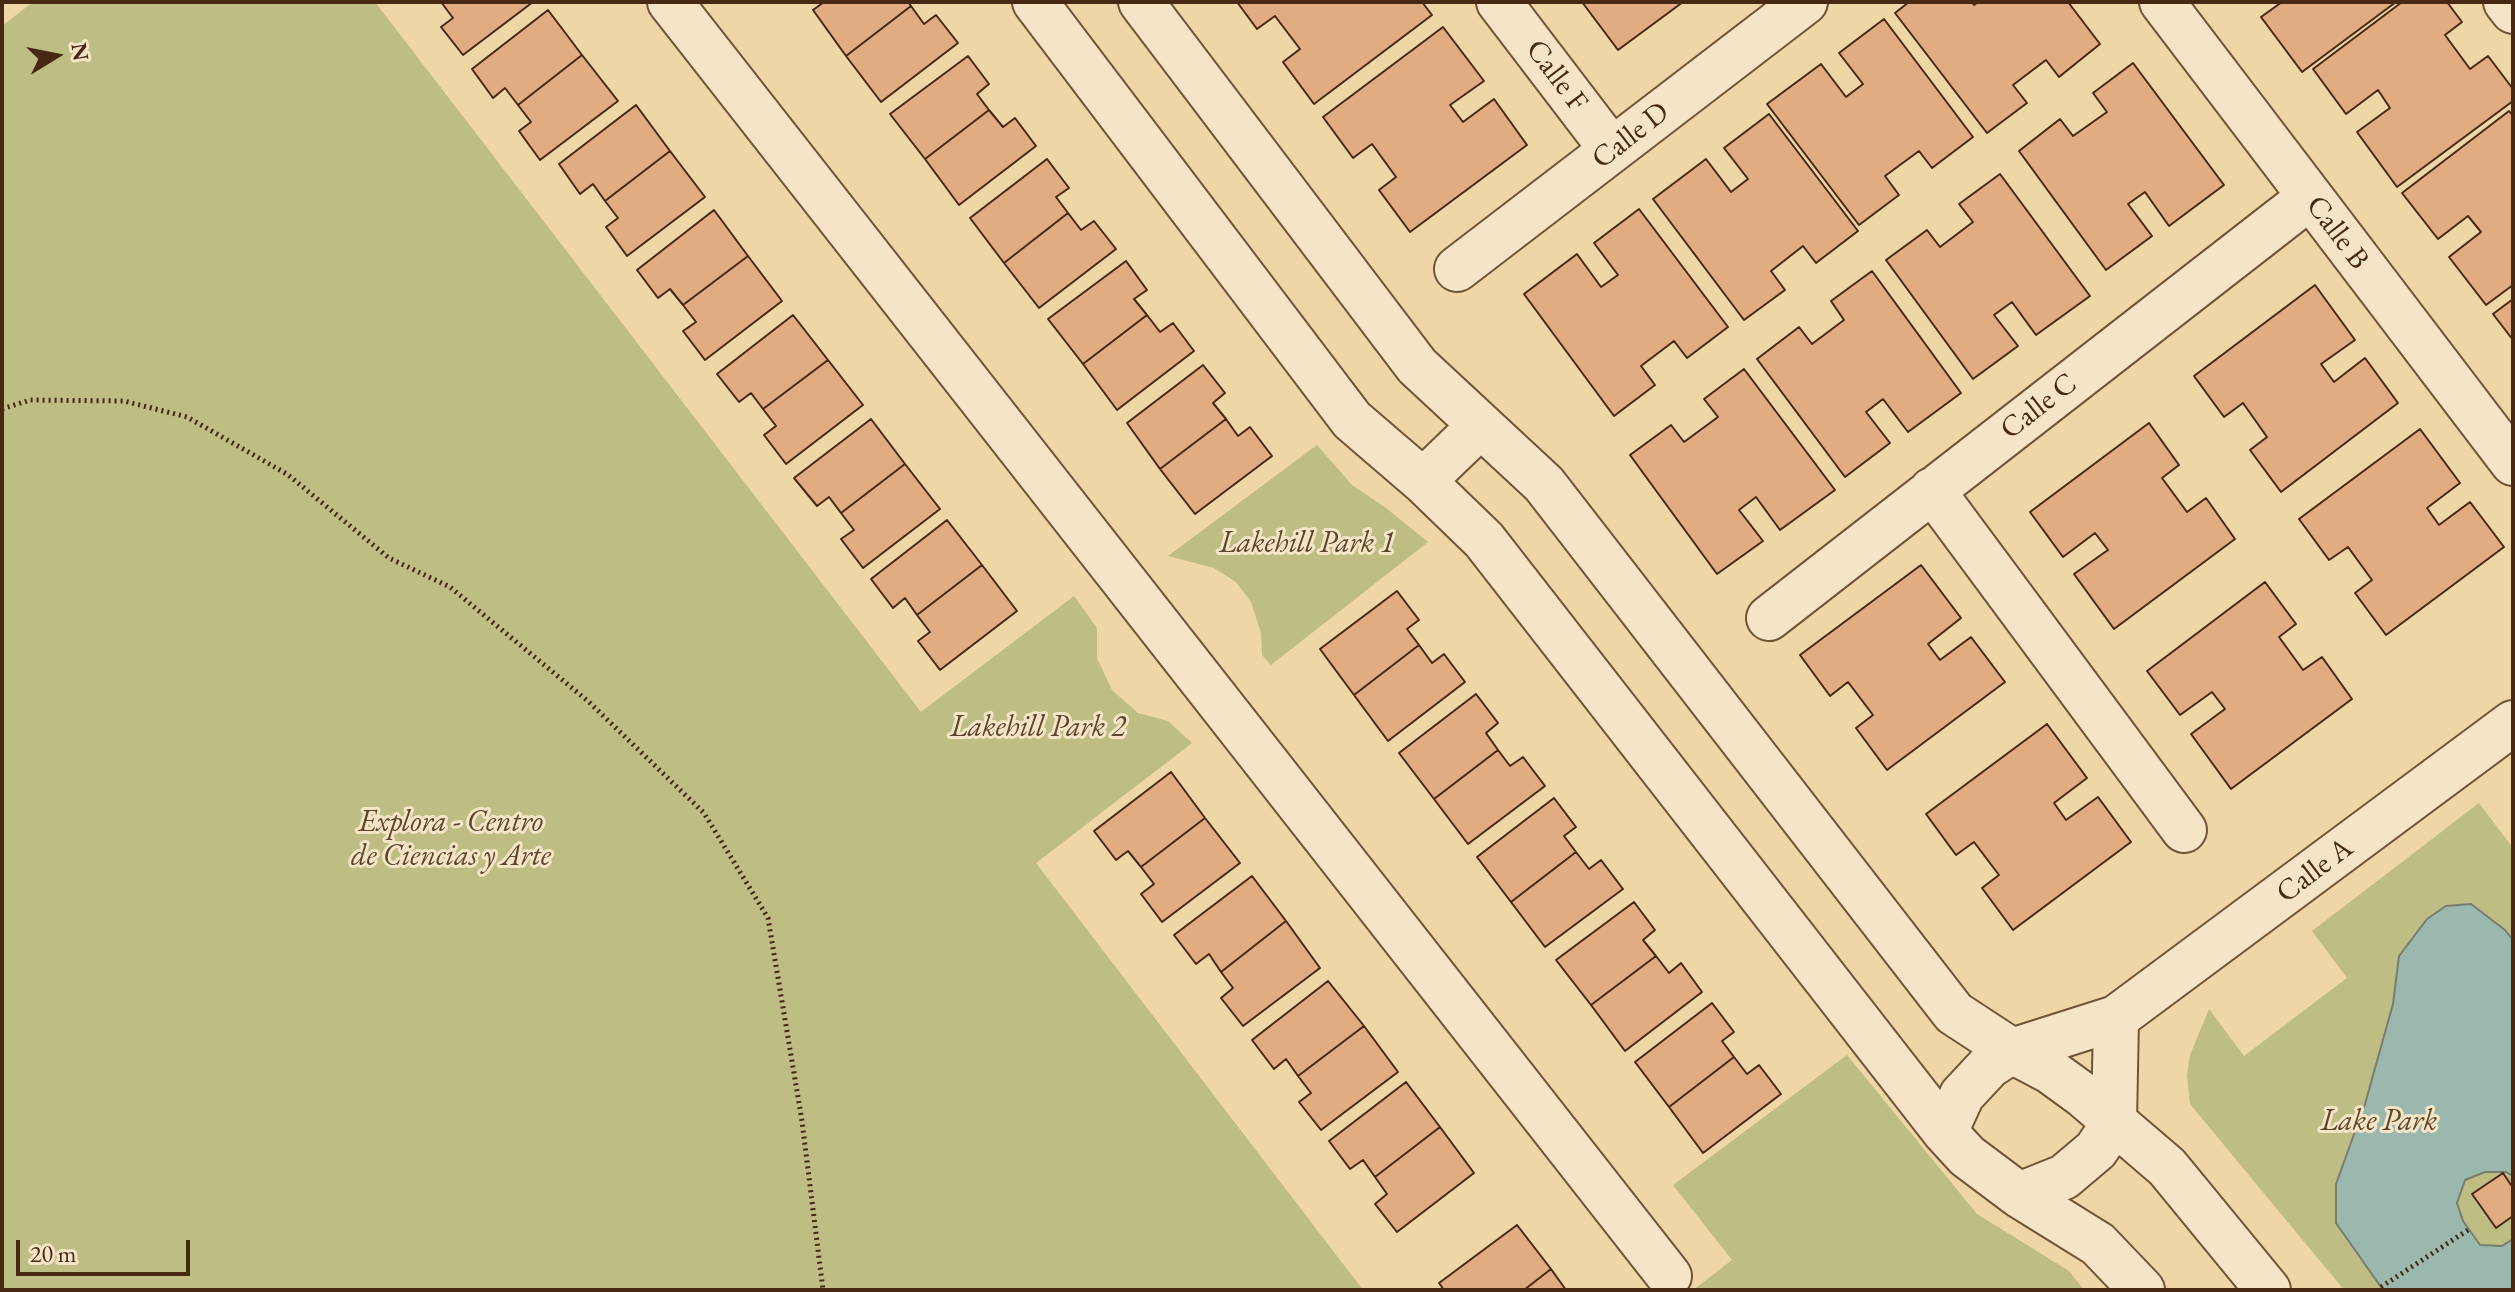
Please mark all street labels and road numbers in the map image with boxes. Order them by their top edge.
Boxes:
street label: Calle F [1517,33,1595,119]
street label: Calle D [1585,95,1677,177]
street label: Calle B [2298,189,2376,277]
street label: Calle C [1994,366,2084,448]
street label: Calle A [2270,831,2360,911]

